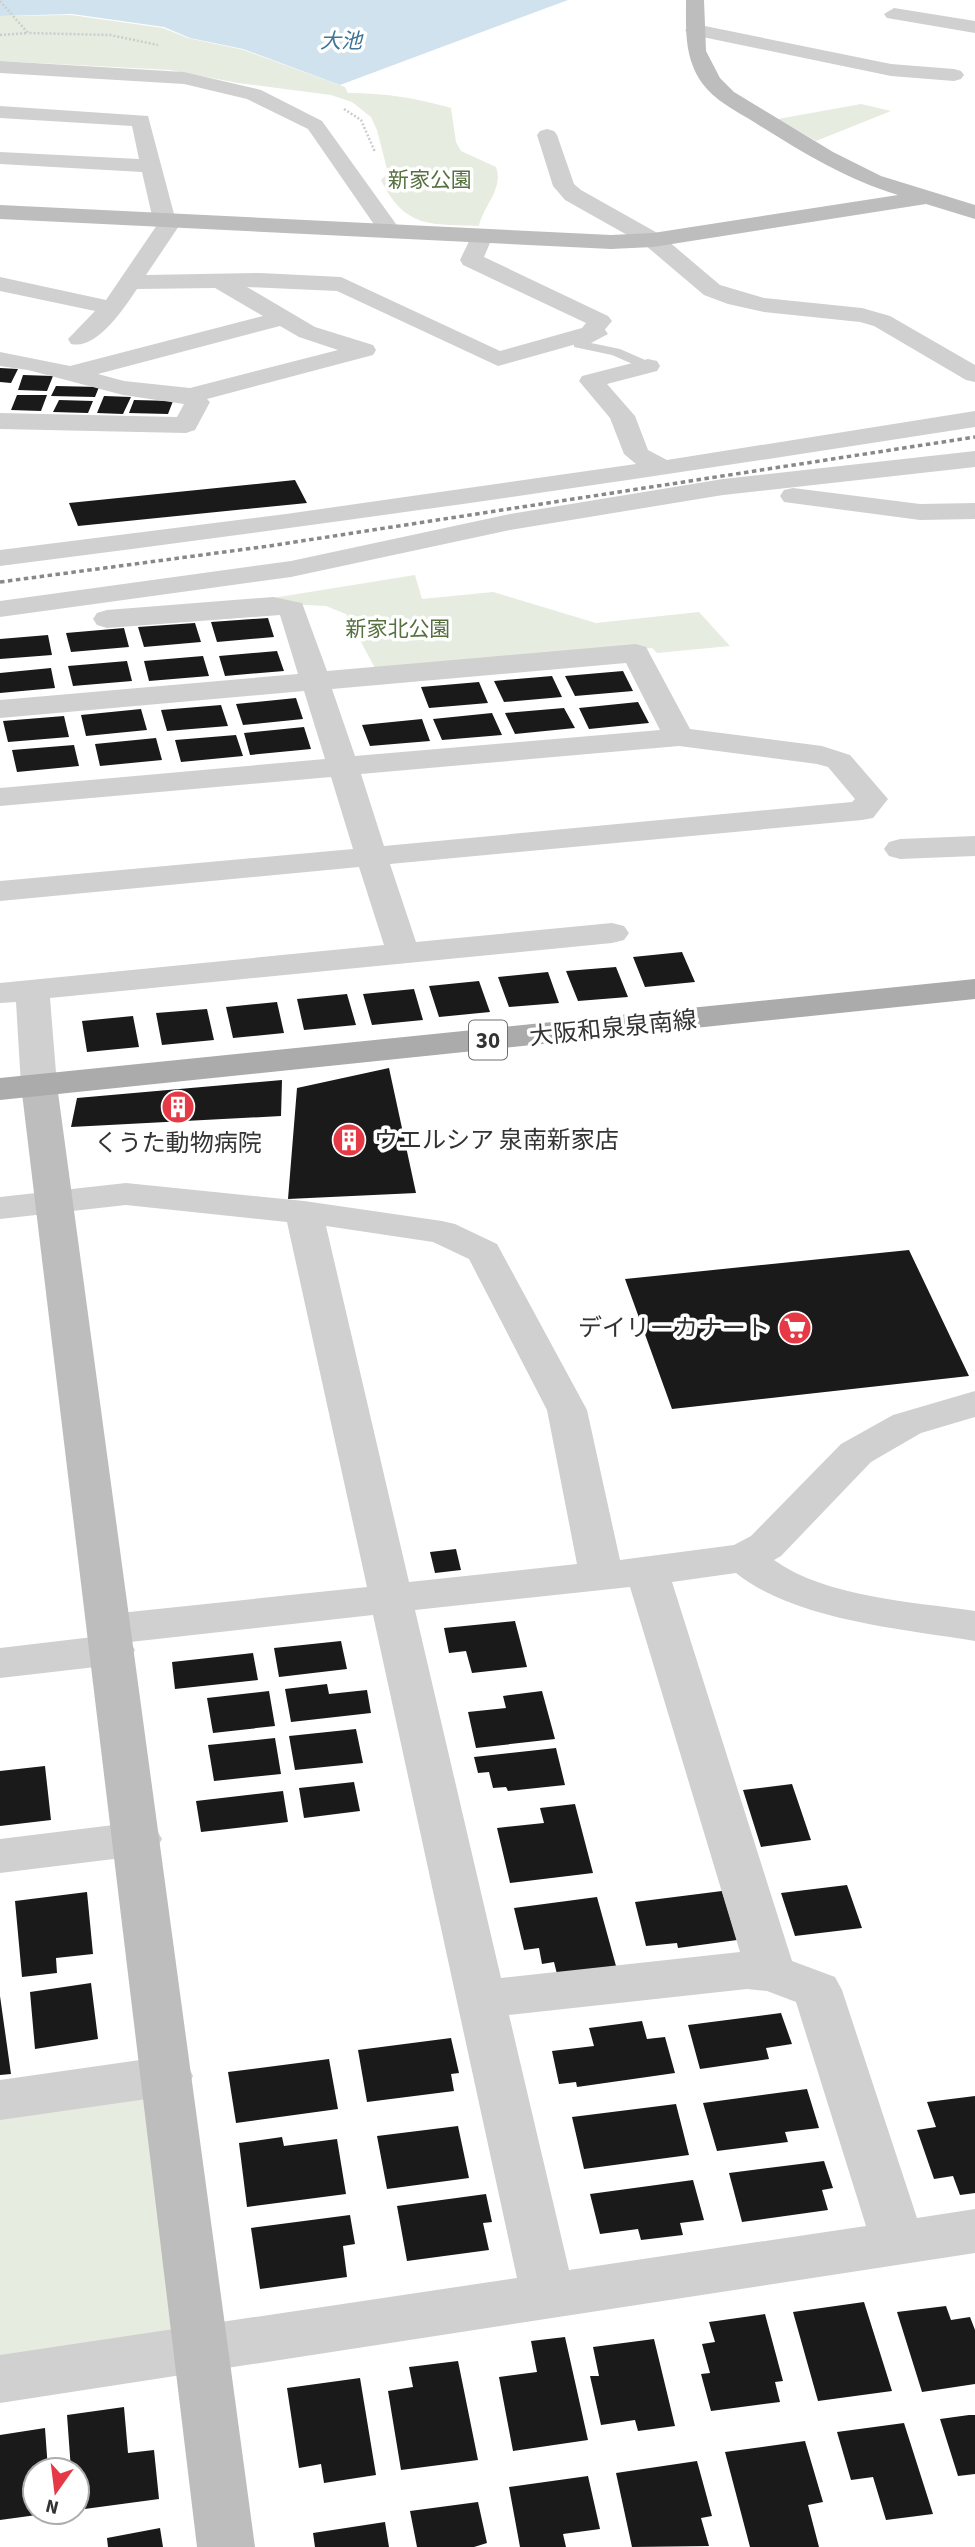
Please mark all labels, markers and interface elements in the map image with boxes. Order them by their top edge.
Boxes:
water label: 大池 [320,26,364,56]
park label: 新家公園 [388,165,472,195]
park label: 新家北公園 [346,614,451,644]
street label: 大阪和泉泉南線 [528,1002,698,1055]
road number: 30 [469,1021,507,1060]
building icon: くうた動物病院 [159,1088,197,1126]
building icon: ウエルシア 泉南新家店 [330,1121,368,1159]
place label: ウエルシア 泉南新家店 [374,1123,619,1158]
place label: くうた動物病院 [94,1126,262,1161]
supermarket icon: デイリーカナート [776,1309,814,1347]
place label: デイリーカナート [578,1311,770,1346]
north arrow [21,2456,91,2526]
text: N [43,2491,62,2521]

